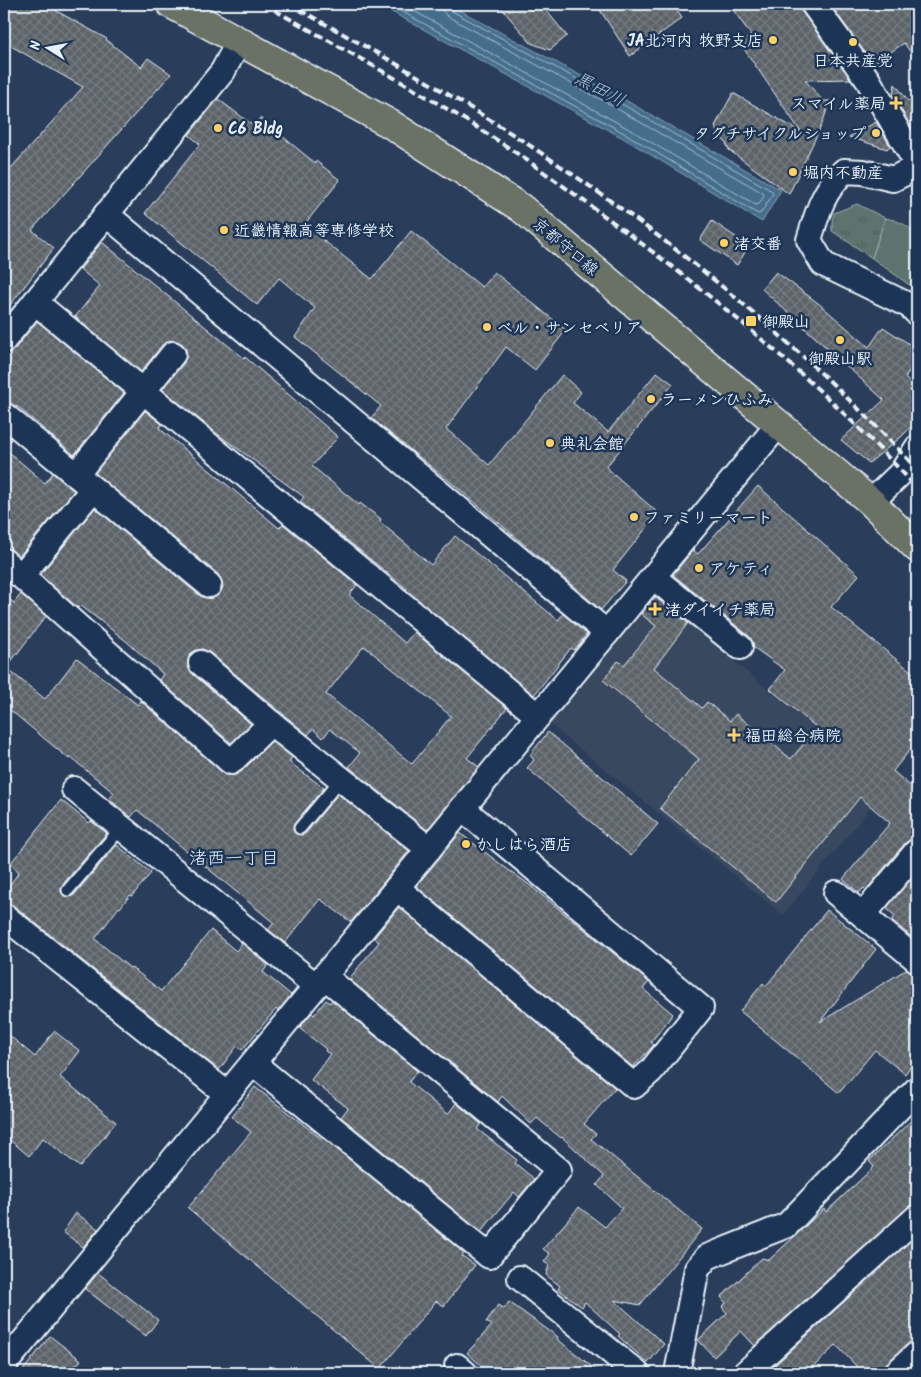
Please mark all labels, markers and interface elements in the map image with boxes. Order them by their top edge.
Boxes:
north arrow [22,22,72,72]
place label: JA北河内 牧野支店 [627,29,763,54]
marker: JA北河内 牧野支店 [767,34,779,46]
marker: 日本共産党 [847,36,859,48]
text: N [25,39,48,52]
place label: 日本共産党 [813,49,893,74]
water label: 黒田川 [569,65,630,116]
place label: スマイル薬局 [791,92,886,117]
marker: スマイル薬局 [890,97,902,109]
place label: C6 Bldg [228,117,283,142]
marker: C6 Bldg [212,122,224,134]
place label: タグチサイクルショップ [694,122,866,147]
marker: タグチサイクルショップ [870,127,882,139]
place label: 堀内不動産 [803,161,883,186]
marker: 堀内不動産 [787,166,799,178]
street label: 京都守口線 [526,212,604,282]
place label: 近畿情報高等専修学校 [234,219,394,244]
marker: 近畿情報高等専修学校 [218,224,230,236]
place label: 渚交番 [734,232,782,257]
marker: 渚交番 [718,237,730,249]
place label: 御殿山 [762,310,810,335]
marker: 御殿山 [744,314,758,328]
place label: ベル・サンセベリア [497,316,642,341]
marker: ベル・サンセベリア [481,321,493,333]
marker: 御殿山駅 [834,334,846,346]
place label: 御殿山駅 [808,347,872,372]
place label: ラーメンひふみ [661,388,773,413]
marker: ラーメンひふみ [645,393,657,405]
place label: 典礼会館 [560,432,624,457]
marker: 典礼会館 [544,437,556,449]
place label: ファミリーマート [644,506,773,531]
marker: ファミリーマート [628,511,640,523]
place label: アケティ [709,557,773,582]
marker: アケティ [693,562,705,574]
place label: 渚ダイイチ薬局 [665,598,775,623]
marker: 渚ダイイチ薬局 [649,603,661,615]
place label: 福田総合病院 [745,724,841,749]
marker: 福田総合病院 [727,728,741,742]
place label: かしはら酒店 [476,833,572,858]
marker: かしはら酒店 [460,838,472,850]
district label: 渚西一丁目 [189,845,279,874]

